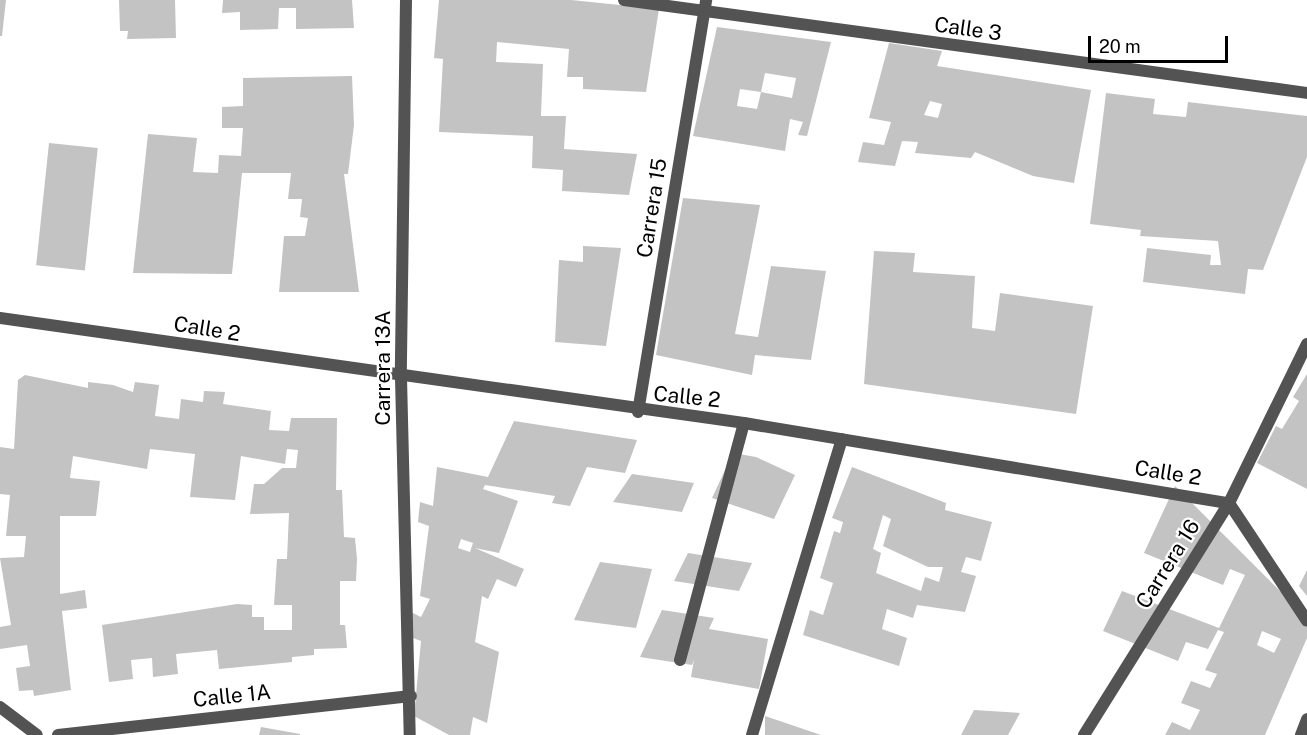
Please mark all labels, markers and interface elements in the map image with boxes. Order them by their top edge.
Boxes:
street label: Calle 3 [933,12,1003,46]
scale bar [1091,24,1230,62]
text: 20 m [1099,36,1141,57]
street label: Carrera 15 [632,156,672,260]
street label: Carrera 13A [370,310,396,426]
street label: Calle 2 [172,311,242,347]
street label: Calle 2 [652,381,722,413]
street label: Calle 2 [1133,455,1203,491]
street label: Carrera 16 [1131,515,1205,613]
street label: Calle 1A [192,679,272,713]

